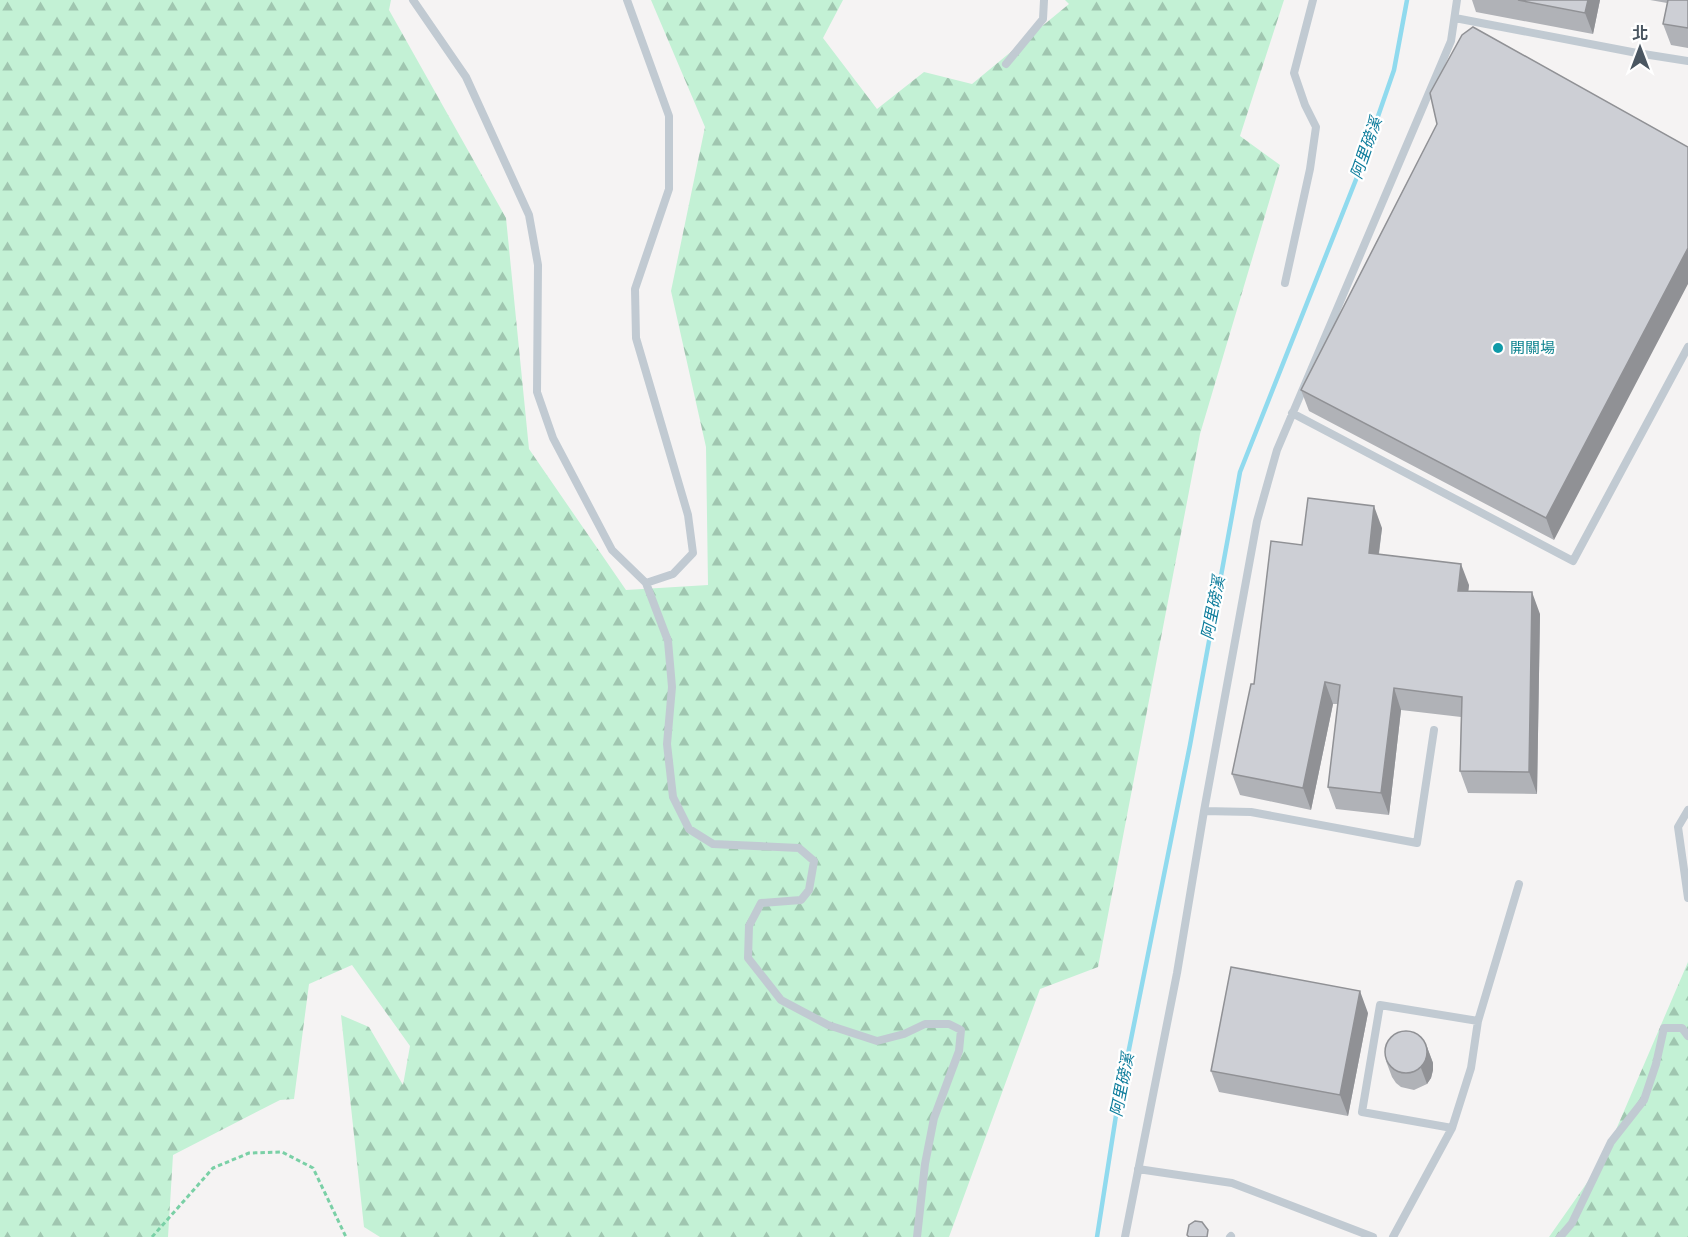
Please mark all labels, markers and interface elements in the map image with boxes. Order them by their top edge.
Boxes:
north arrow [1610,18,1670,78]
text: 北 [1632,24,1648,43]
water label: 阿里磅溪 [1347,113,1386,181]
place label: 開關場 [1510,339,1555,357]
marker: 開關場 [1491,341,1505,355]
water label: 阿里磅溪 [1198,573,1229,641]
water label: 阿里磅溪 [1107,1050,1138,1118]

